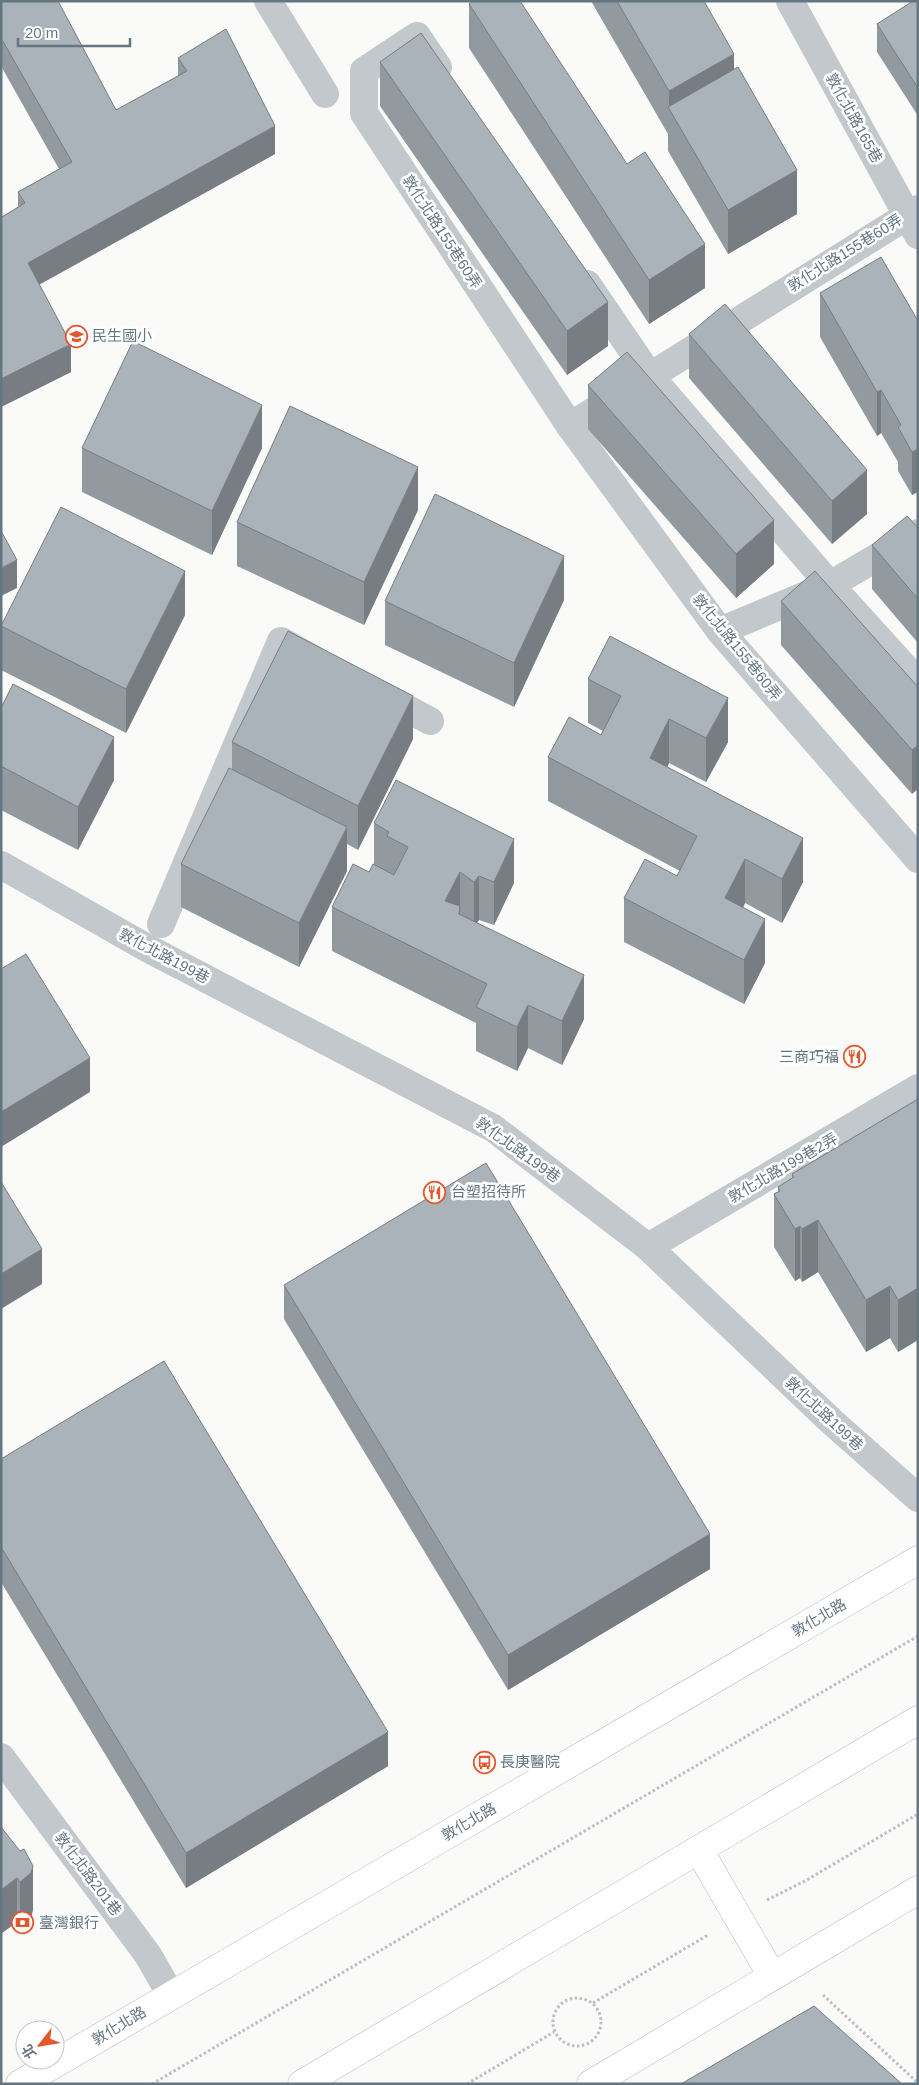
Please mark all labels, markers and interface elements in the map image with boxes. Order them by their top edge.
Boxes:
scale bar [18,15,130,47]
text: 20 m [25,24,58,41]
street label: 敦化北路165巷 [823,70,886,166]
street label: 敦化北路155巷60弄 [399,172,485,292]
street label: 敦化北路155巷60弄 [784,210,905,295]
school or university icon: 民生國小 [64,324,88,348]
place label: 民生國小 [92,327,152,344]
street label: 敦化北路155巷60弄 [689,590,785,703]
street label: 敦化北路199巷 [116,925,212,987]
restaurant icon: 三商巧福 [843,1045,867,1069]
place label: 三商巧福 [779,1048,839,1065]
street label: 敦化北路199巷 [473,1113,564,1186]
street label: 敦化北路199巷2弄 [725,1129,840,1206]
restaurant icon: 台塑招待所 [423,1180,447,1204]
place label: 台塑招待所 [451,1183,526,1200]
street label: 敦化北路199巷 [782,1373,867,1454]
street label: 敦化北路 [789,1595,849,1640]
bus stop icon: 長庚醫院 [472,1750,496,1774]
place label: 長庚醫院 [500,1753,560,1770]
street label: 敦化北路 [439,1799,499,1844]
street label: 敦化北路201巷 [52,1829,125,1919]
bank icon: 臺灣銀行 [11,1911,35,1935]
place label: 臺灣銀行 [39,1914,99,1931]
street label: 敦化北路 [89,2003,149,2048]
north arrow [15,2020,65,2070]
text: 北 [18,2042,39,2062]

